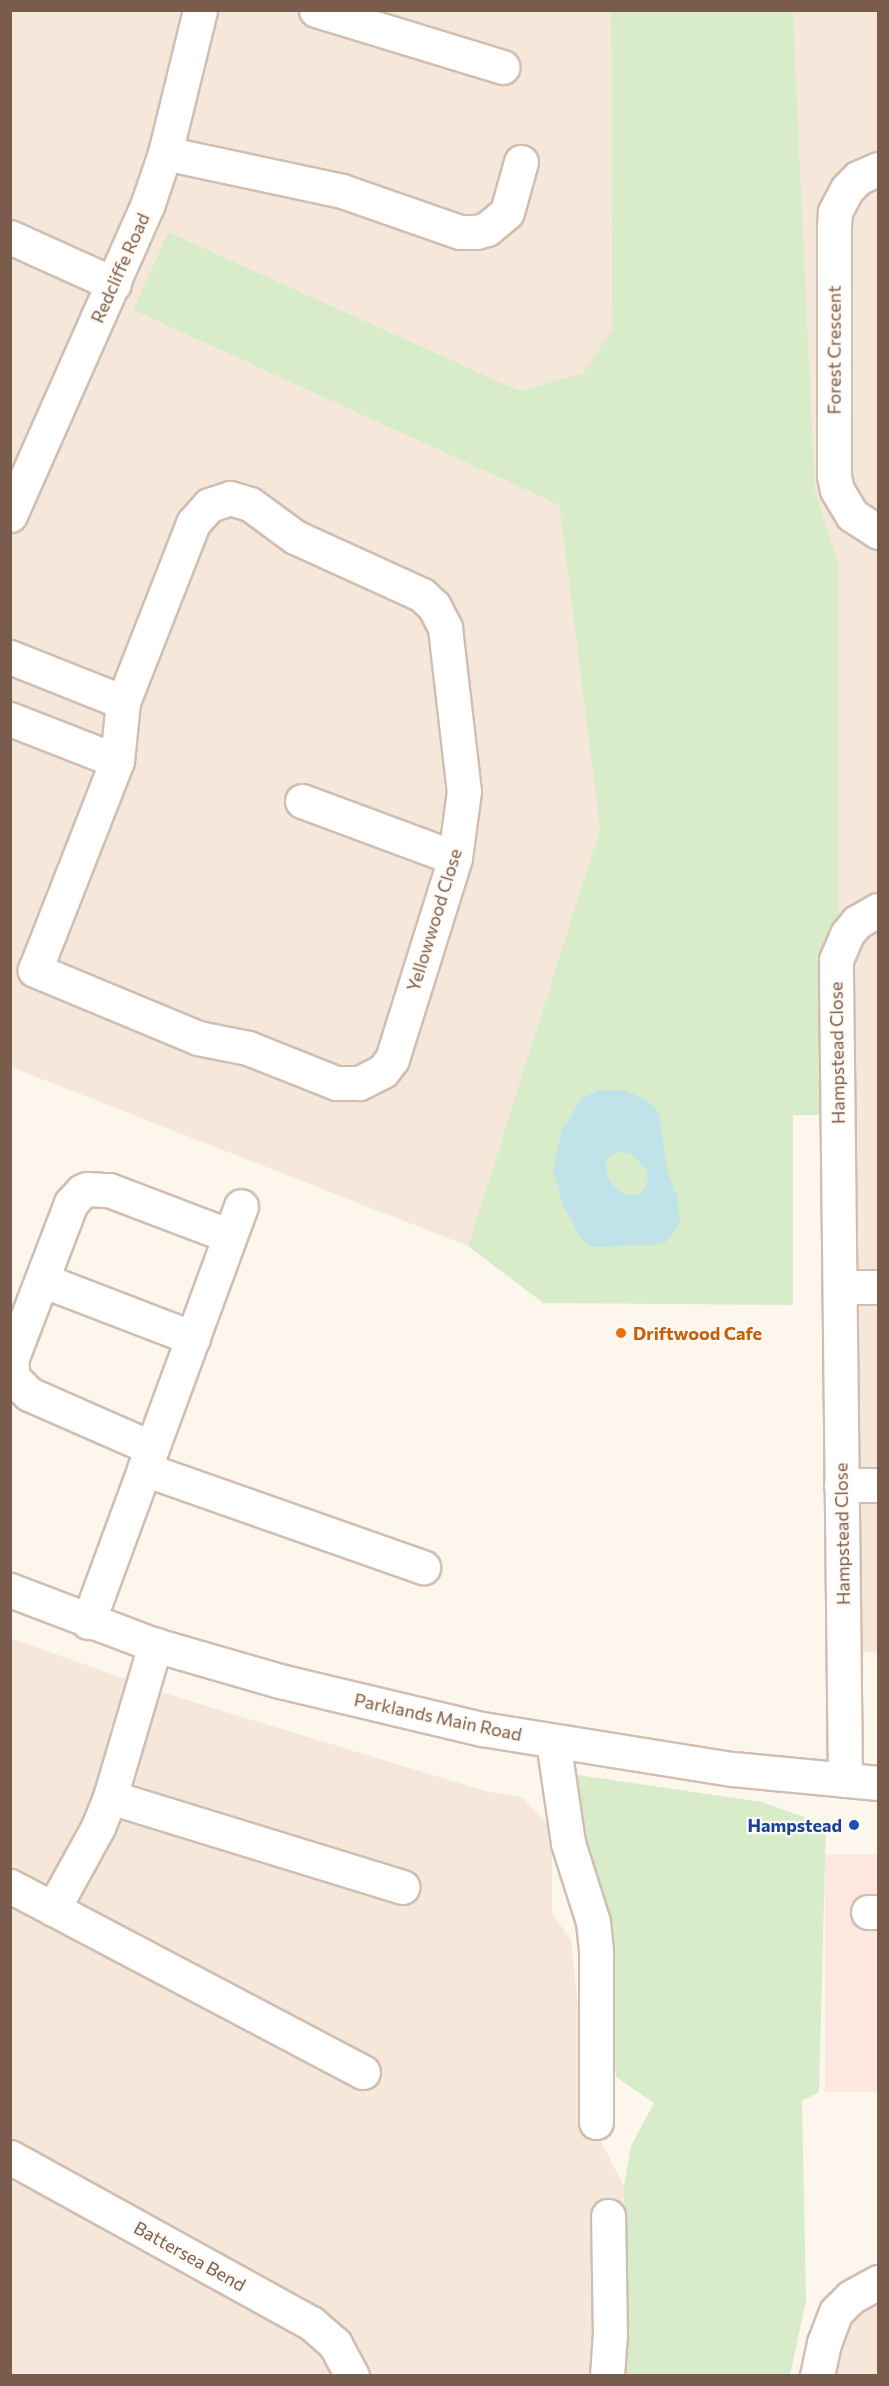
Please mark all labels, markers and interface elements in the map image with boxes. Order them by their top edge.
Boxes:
street label: Redcliffe Road [86,210,154,326]
street label: Forest Crescent [823,285,845,415]
street label: Yellowwood Close [402,846,466,994]
street label: Hampstead Close [825,982,849,1124]
place label: Driftwood Cafe [633,1322,762,1344]
marker: Driftwood Cafe [614,1326,628,1340]
street label: Hampstead Close [830,1463,854,1605]
street label: Parklands Main Road [352,1689,524,1745]
place label: Hampstead [748,1814,842,1836]
marker: Hampstead [847,1818,861,1832]
street label: Battersea Bend [130,2216,250,2296]

